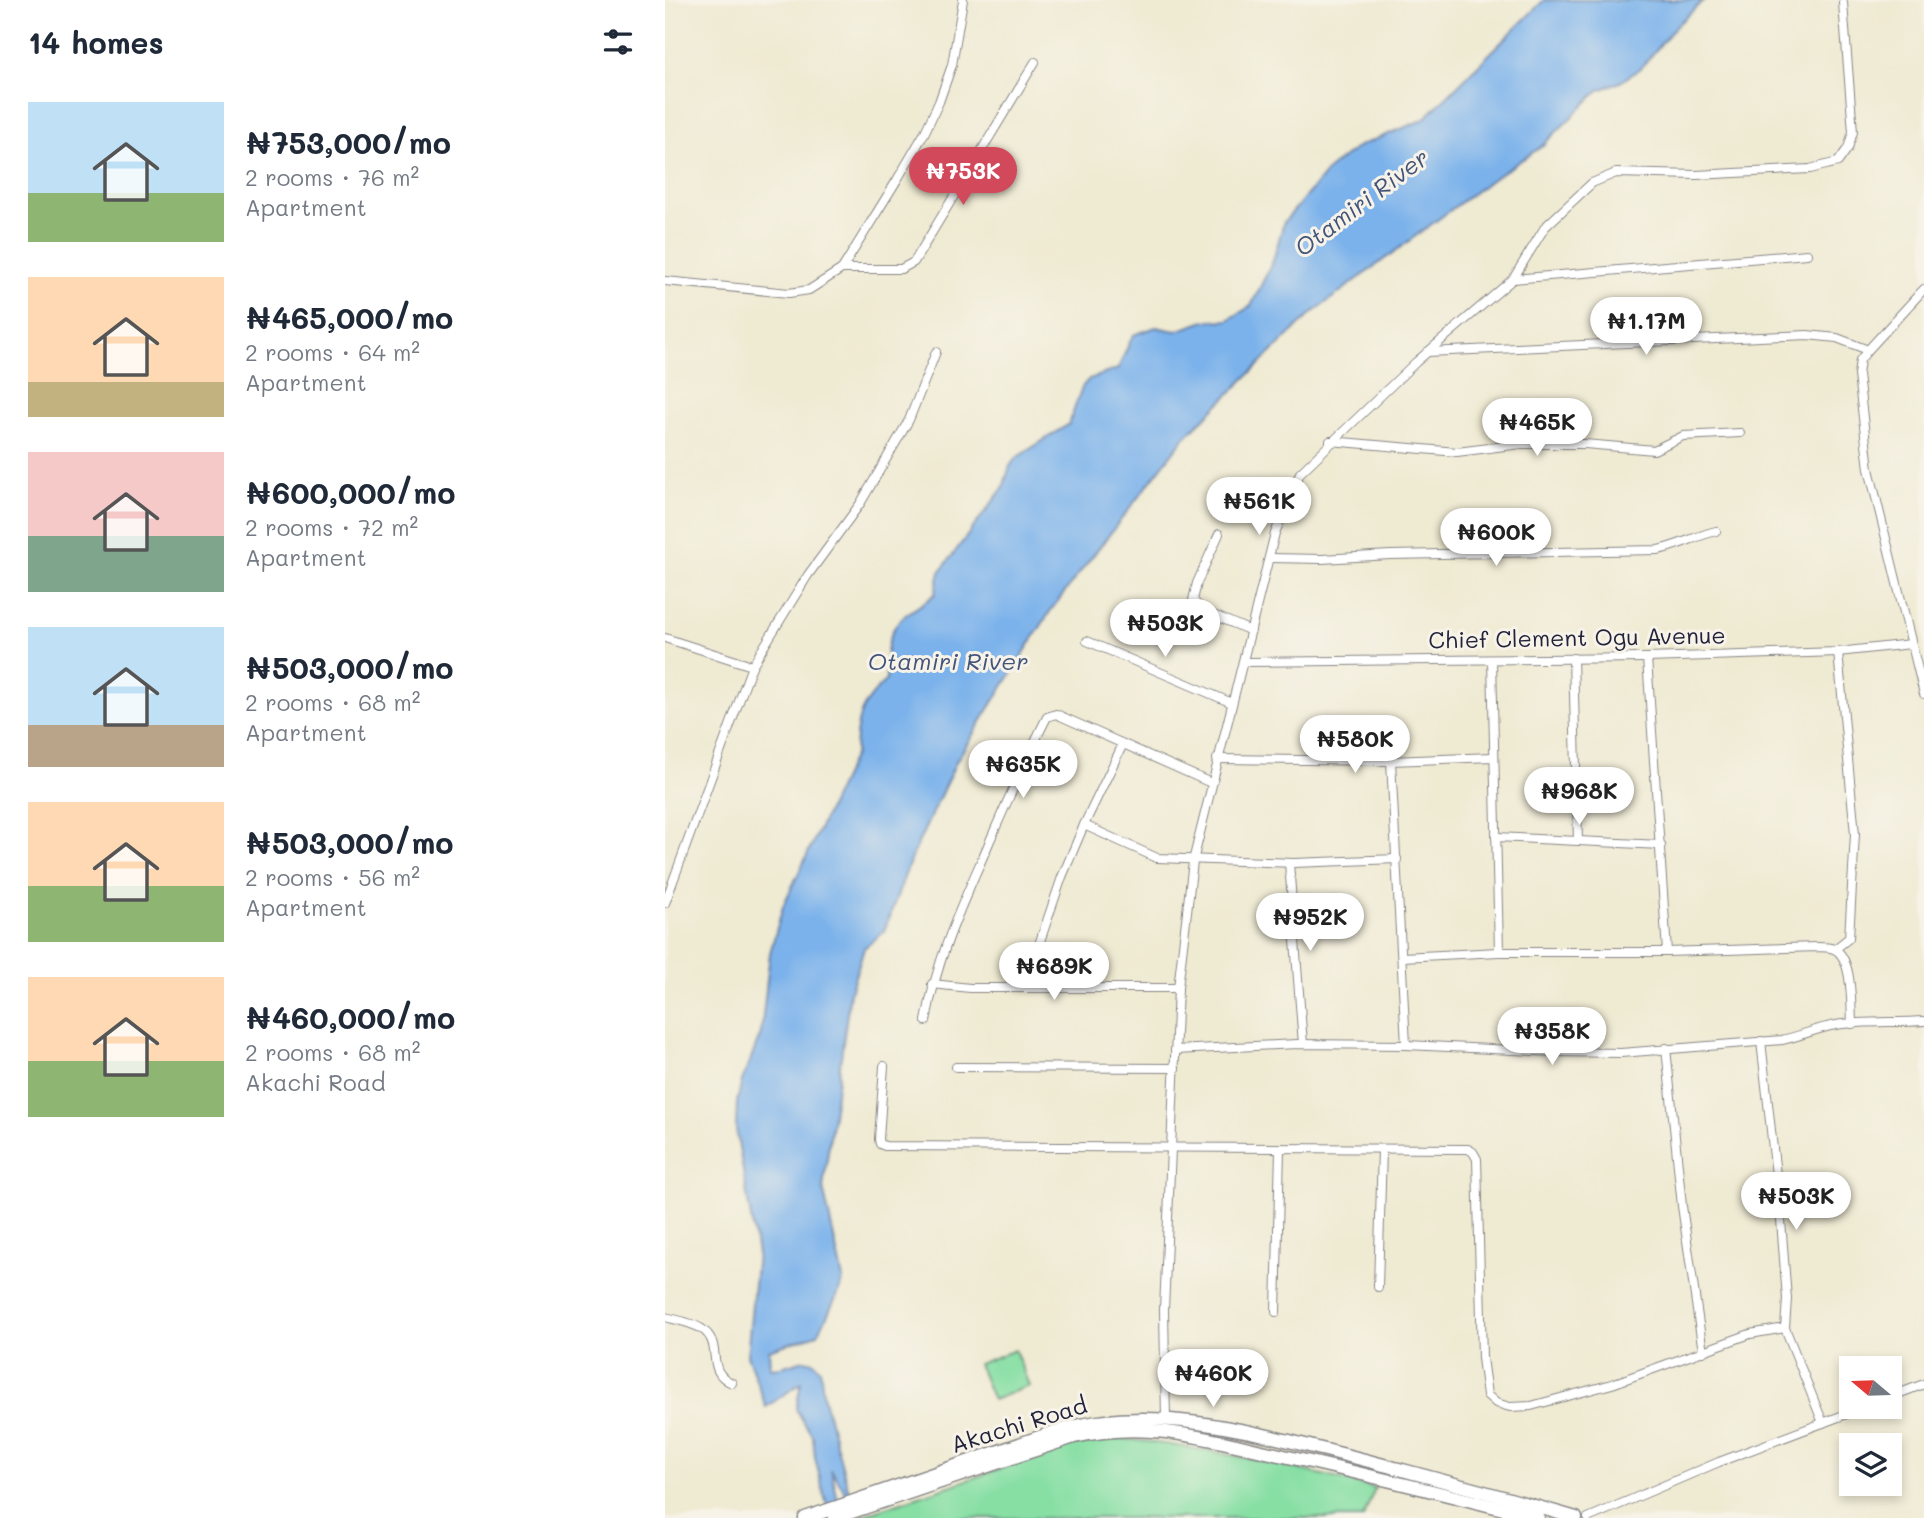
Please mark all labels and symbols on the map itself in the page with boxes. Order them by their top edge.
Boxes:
water label: Otamiri River [1288,141,1434,262]
pin: ₦753K [914,148,1012,207]
pin: ₦1.17M [1589,298,1703,357]
pin: ₦465K [1488,398,1586,458]
pin: ₦561K [1210,477,1308,537]
pin: ₦600K [1447,508,1545,568]
pin: ₦503K [1116,600,1214,659]
street label: Chief Clement Ogu Avenue [1428,619,1726,655]
water label: Otamiri River [868,645,1028,676]
pin: ₦580K [1306,716,1404,775]
pin: ₦635K [974,740,1072,800]
pin: ₦968K [1530,768,1628,827]
pin: ₦952K [1261,894,1359,953]
pin: ₦689K [1005,942,1103,1002]
pin: ₦358K [1503,1007,1601,1067]
pin: ₦503K [1747,1172,1845,1232]
pin: ₦460K [1164,1350,1262,1409]
north arrow [1839,1356,1902,1419]
street label: Akachi Road [947,1389,1090,1459]

